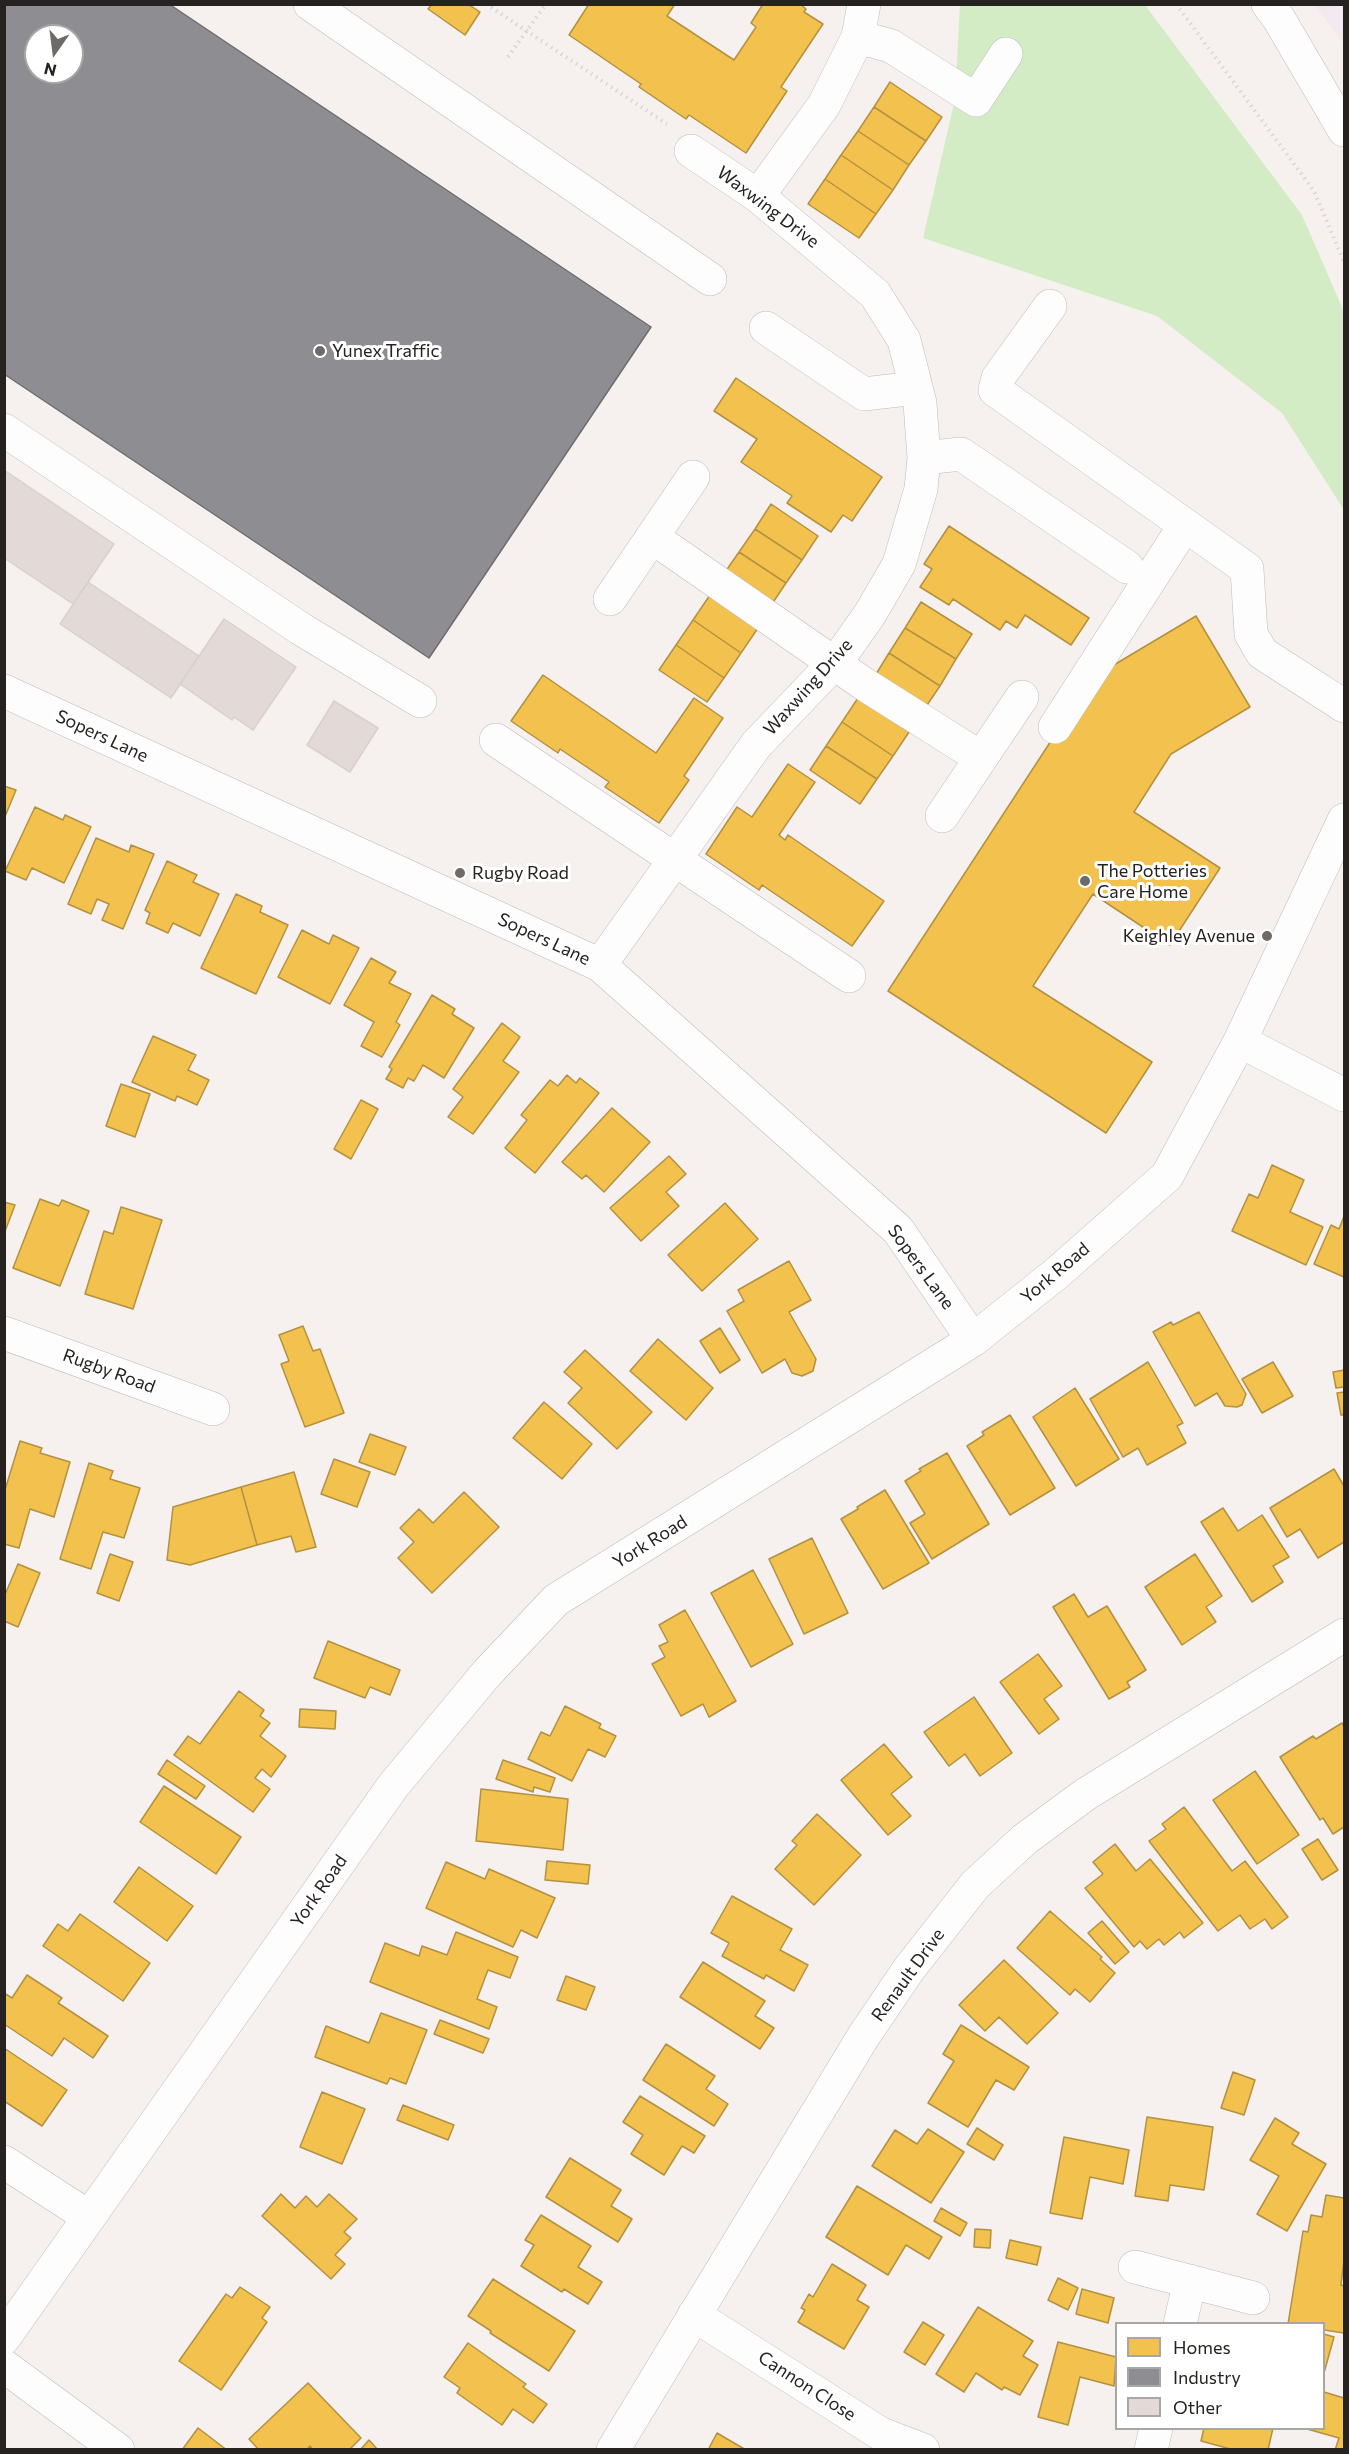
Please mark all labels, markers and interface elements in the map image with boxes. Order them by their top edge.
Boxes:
north arrow [24,24,84,84]
text: N [42,59,58,81]
street label: Waxwing Drive [713,162,823,252]
place label: Yunex Traffic [332,340,439,362]
marker: Yunex Traffic [313,344,327,358]
street label: Waxwing Drive [759,634,857,740]
street label: Sopers Lane [52,705,152,767]
place label: The Potteries Care Home [1097,860,1207,902]
place label: Rugby Road [472,862,569,884]
marker: Rugby Road [453,866,467,880]
marker: The Potteries Care Home [1078,874,1092,888]
street label: Sopers Lane [494,908,594,970]
place label: Keighley Avenue [1123,925,1255,947]
marker: Keighley Avenue [1260,929,1274,943]
street label: Sopers Lane [883,1220,959,1314]
street label: York Road [1016,1238,1094,1308]
street label: Rugby Road [60,1344,158,1398]
street label: York Road [609,1511,691,1573]
street label: York Road [286,1851,352,1931]
street label: Renault Drive [867,1924,949,2026]
legend [1115,2322,1325,2430]
text: Homes [1173,2336,1231,2358]
street label: Cannon Close [754,2346,860,2426]
text: Industry [1173,2366,1241,2388]
text: Other [1173,2396,1222,2418]

